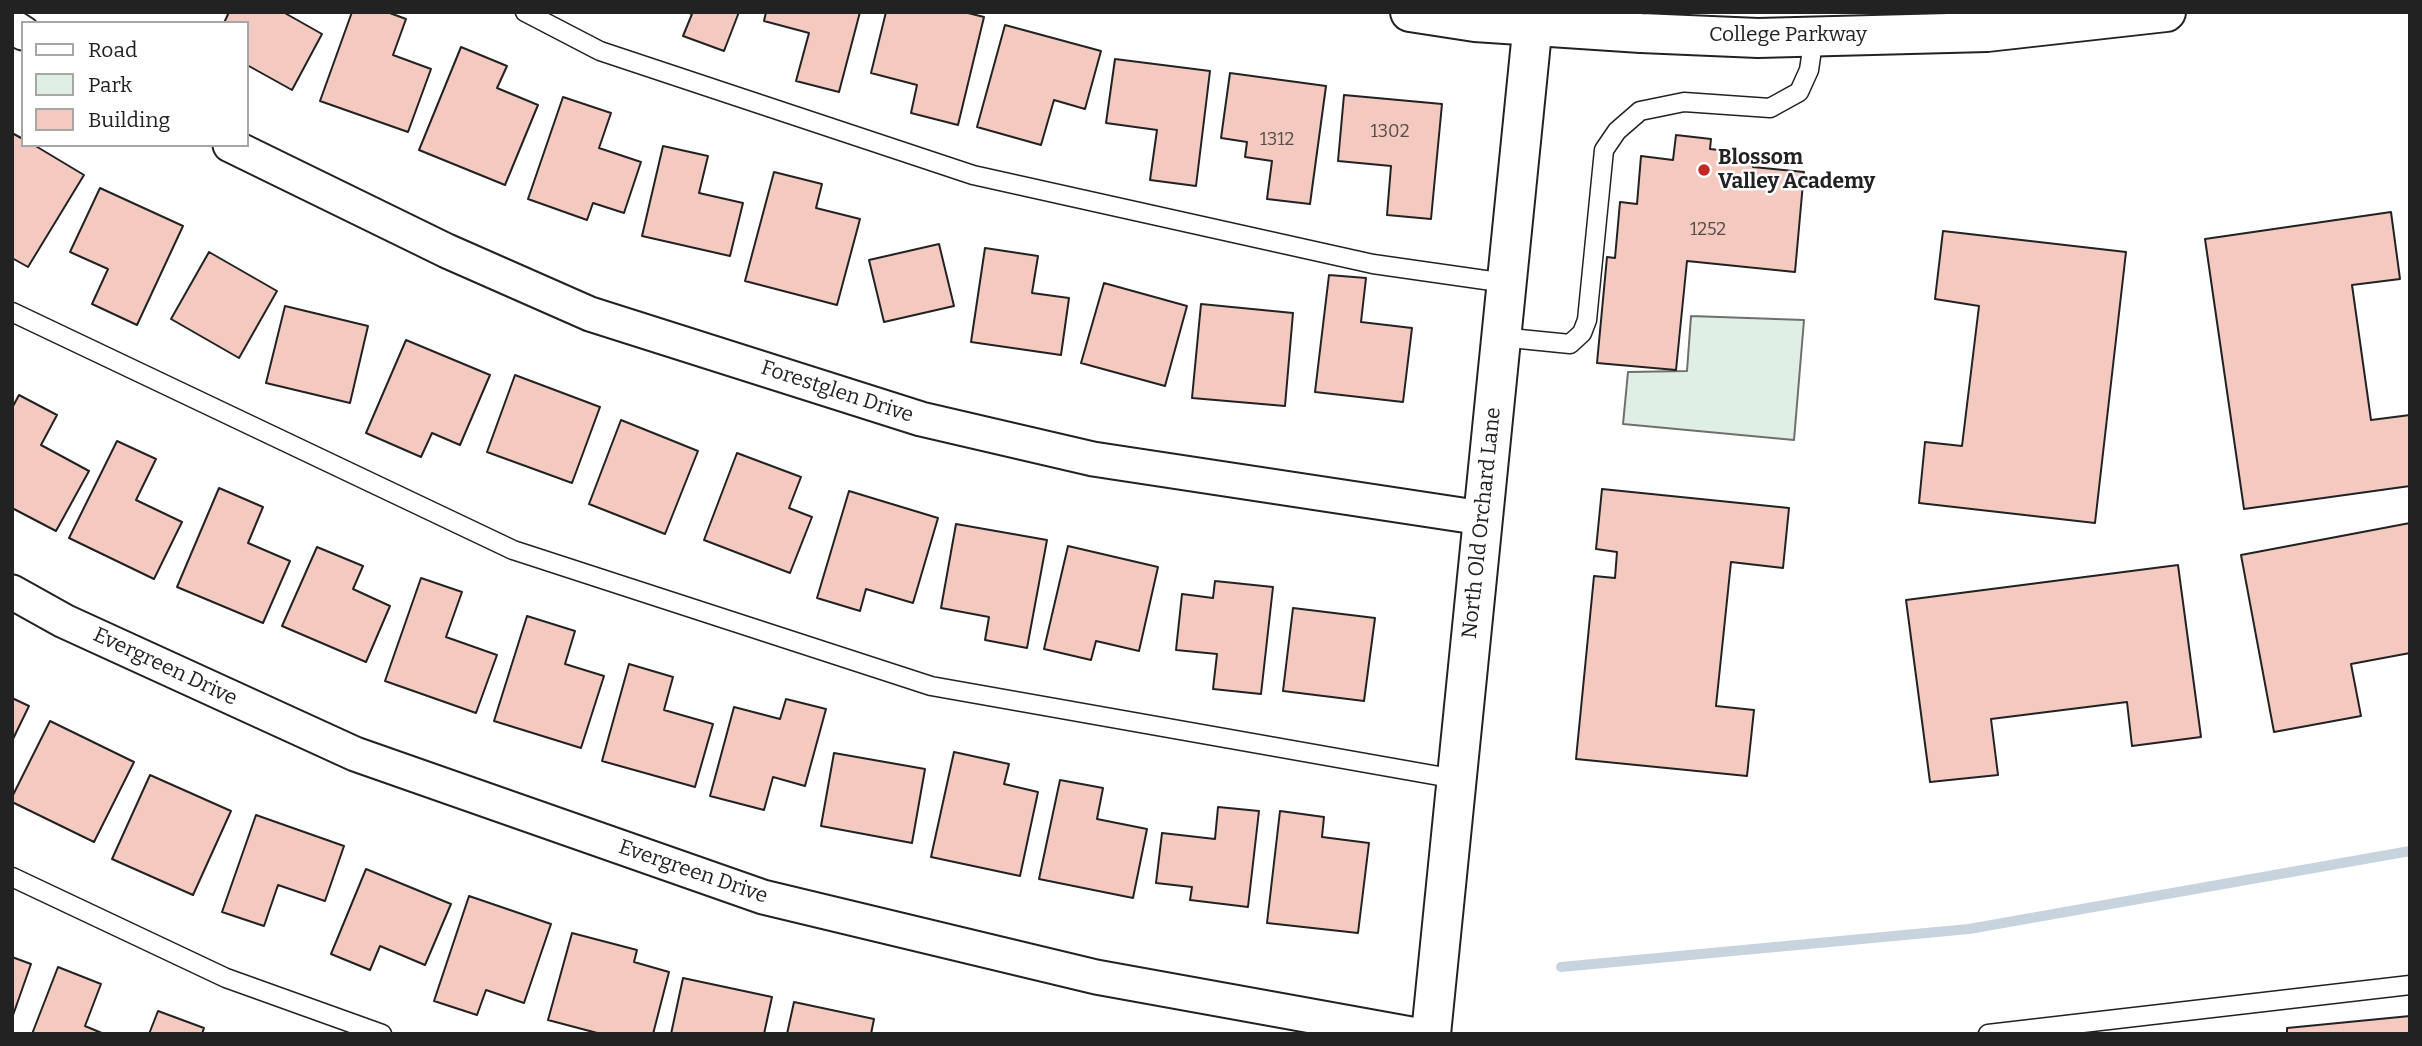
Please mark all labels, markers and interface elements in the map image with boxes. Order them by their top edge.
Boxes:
legend [21,21,248,147]
street label: College Parkway [1709,22,1867,48]
text: Road [88,37,137,63]
text: Park [88,72,132,98]
text: Building [88,107,170,133]
house number: 1302 [1371,121,1409,143]
house number: 1312 [1260,129,1294,151]
place label: Blossom Valley Academy [1718,145,1875,195]
marker: Blossom Valley Academy [1696,162,1712,178]
house number: 1252 [1690,219,1726,241]
street label: Forestglen Drive [758,355,916,429]
street label: North Old Orchard Lane [1457,406,1507,640]
street label: Evergreen Drive [89,623,241,711]
street label: Evergreen Drive [615,835,771,909]

